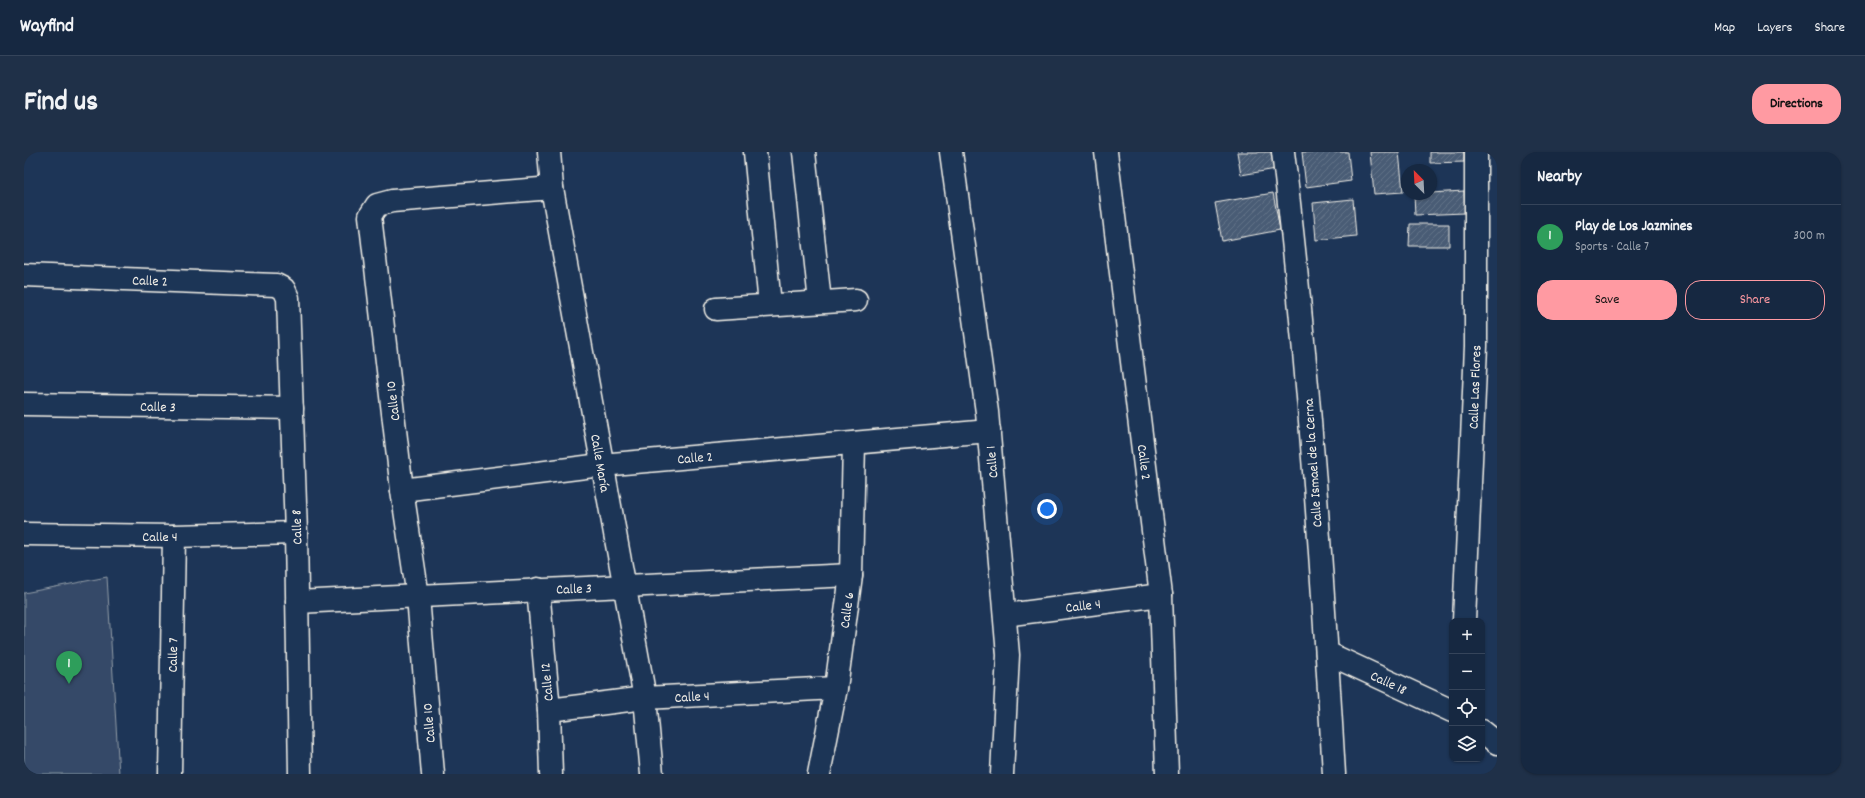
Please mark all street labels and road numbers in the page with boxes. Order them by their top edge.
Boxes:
street label: Calle 2 [132,271,168,293]
street label: Calle Las Flores [1465,345,1487,429]
street label: Calle 10 [382,380,406,422]
street label: Calle Ismael de la Cerna [1299,397,1328,528]
street label: Calle 3 [140,398,176,418]
street label: Calle María [584,433,614,494]
street label: Calle 2 [1131,443,1155,481]
street label: Calle 1 [982,445,1004,479]
street label: Calle 2 [677,447,714,471]
street label: Calle 8 [287,509,309,545]
street label: Calle 4 [142,528,178,548]
street label: Calle 3 [556,579,592,601]
street label: Calle 6 [836,591,860,630]
street label: Calle 4 [1064,595,1102,619]
street label: Calle 7 [164,637,184,673]
street label: Calle 12 [536,662,560,702]
street label: Calle 18 [1367,667,1410,701]
street label: Calle 4 [674,687,710,709]
street label: Calle 10 [418,702,442,744]

